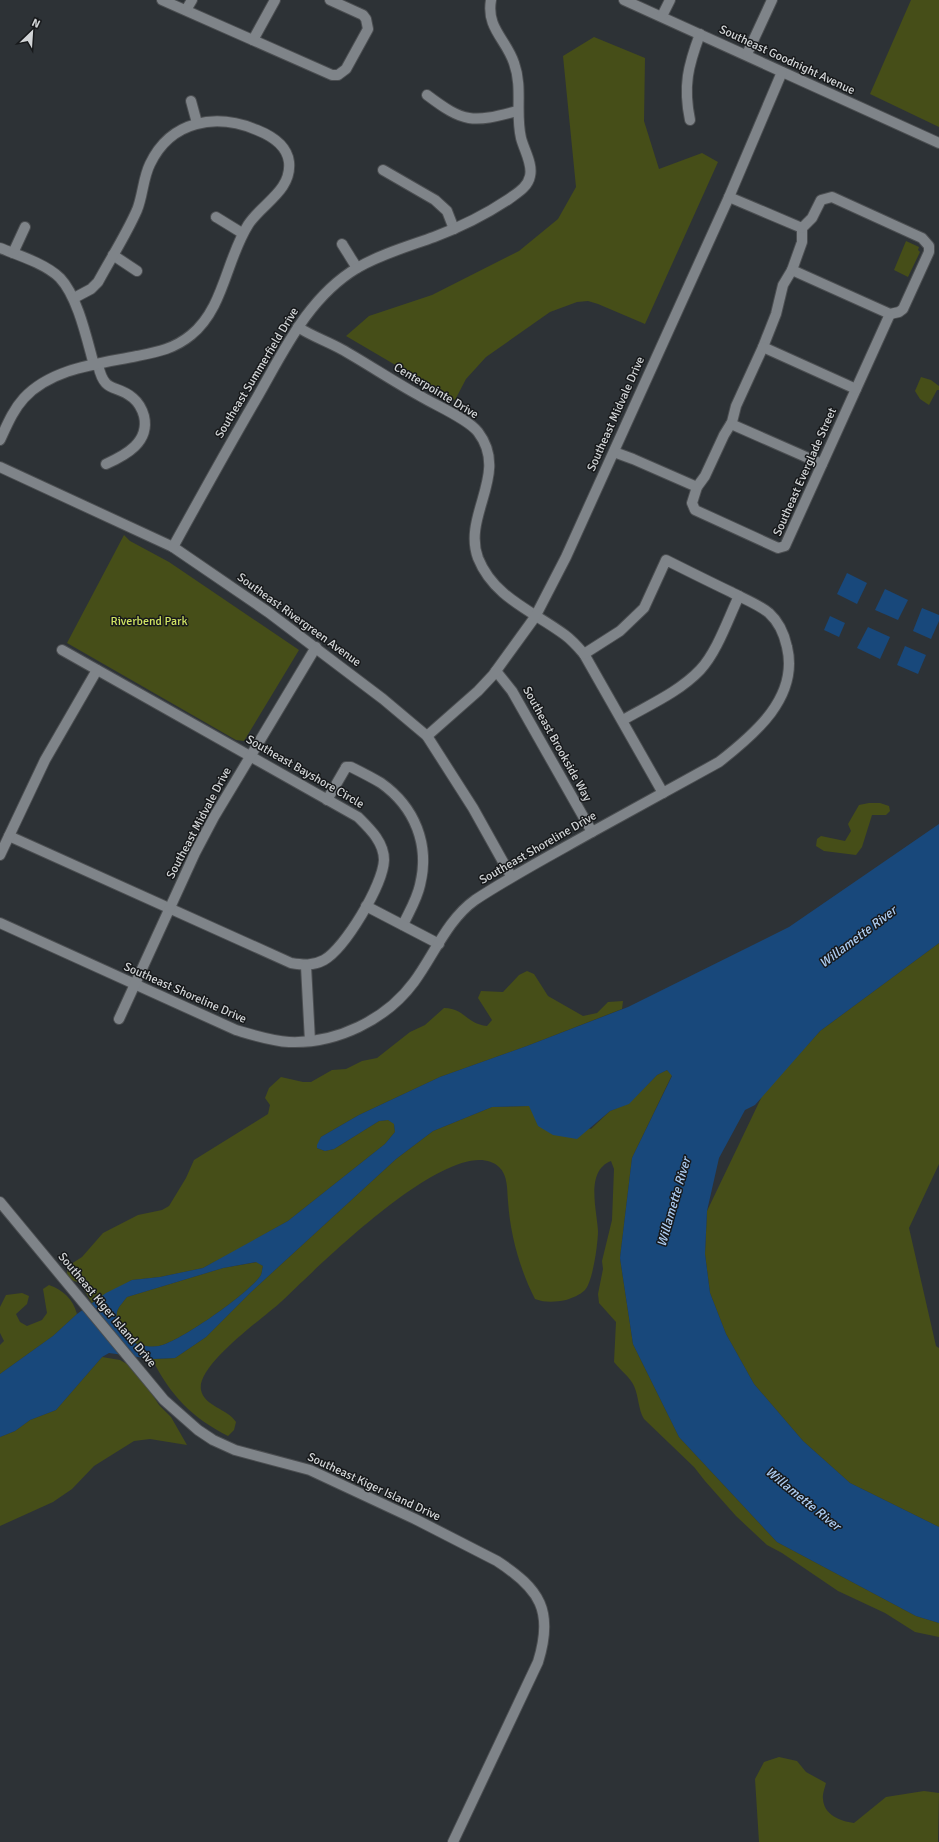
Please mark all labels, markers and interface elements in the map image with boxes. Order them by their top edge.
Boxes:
north arrow [12,12,52,52]
text: N [30,16,42,31]
street label: Southeast Goodnight Avenue [717,22,857,98]
street label: Southeast Summerfield Drive [212,305,302,441]
street label: Southeast Midvale Drive [584,354,648,474]
street label: Centerpointe Drive [391,360,481,422]
street label: Southeast Everglade Street [770,406,840,538]
street label: Southeast Rivergreen Avenue [234,570,364,670]
park label: Riverbend Park [110,614,188,629]
street label: Southeast Brookside Way [519,684,595,804]
street label: Southeast Bayshore Circle [243,732,367,812]
street label: Southeast Midvale Drive [163,765,235,881]
street label: Southeast Shoreline Drive [477,808,599,888]
water label: Willamette River [816,902,901,971]
street label: Southeast Shoreline Drive [121,959,249,1027]
water label: Willamette River [654,1153,695,1248]
street label: Southeast Kiger Island Drive [55,1250,159,1370]
street label: Southeast Kiger Island Drive [305,1450,443,1524]
water label: Willamette River [762,1464,846,1536]

